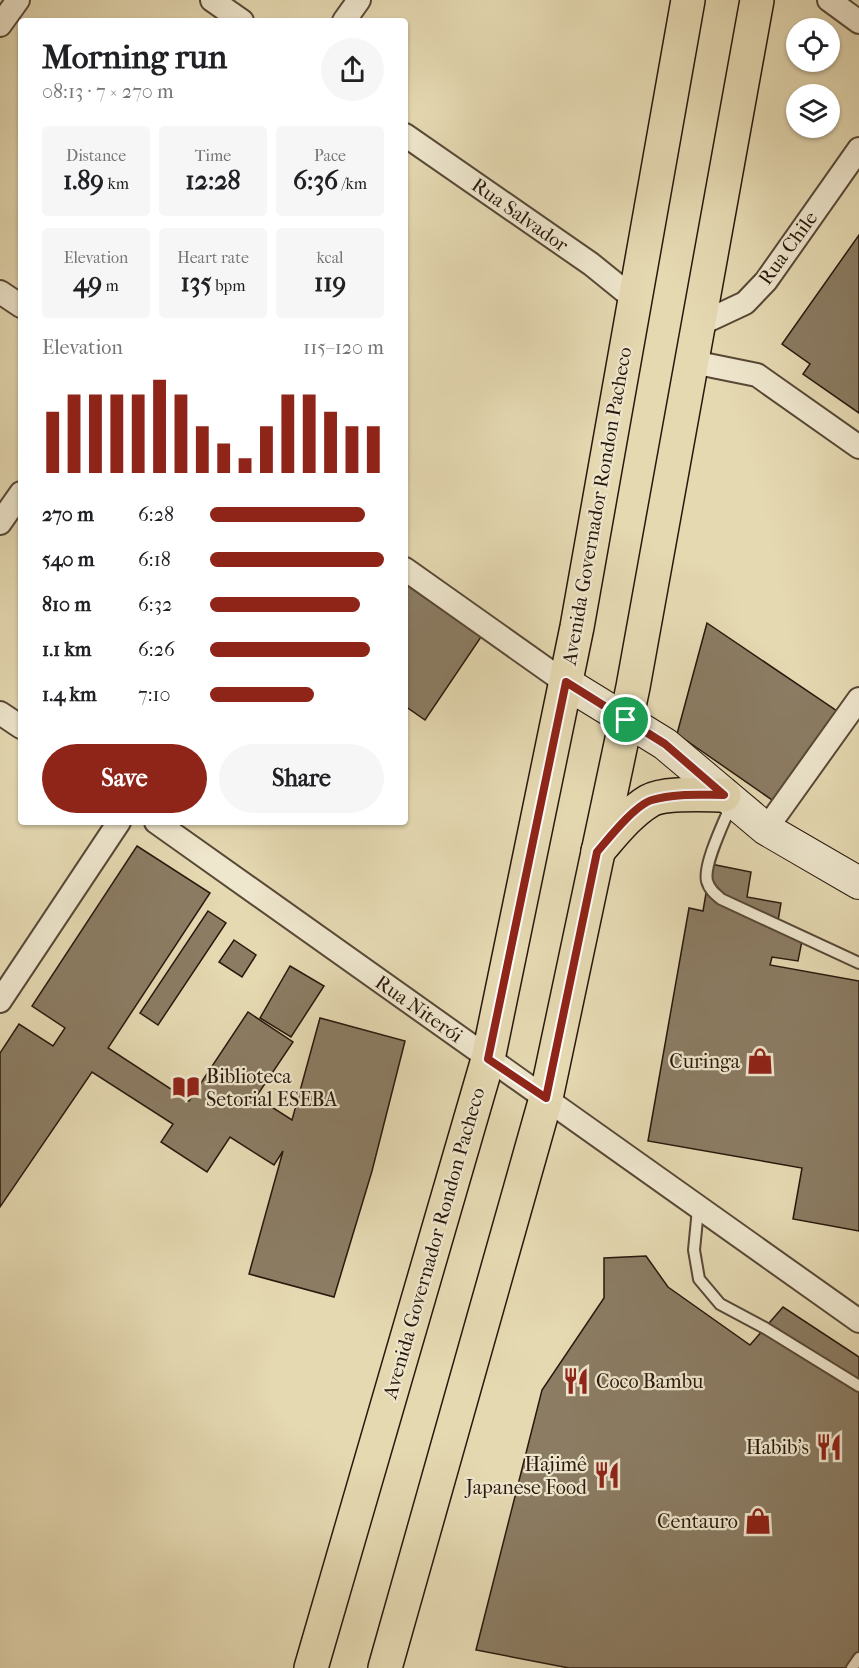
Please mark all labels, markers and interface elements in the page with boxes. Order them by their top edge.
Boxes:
map controls [786,18,840,138]
button: locate [786,18,840,72]
text: Morning run [42,38,227,77]
button: share [321,38,384,101]
text: 08:13 · 7 × 270 m [42,80,174,103]
button: layers [786,84,840,138]
text: Distance [66,146,126,165]
text: Time [195,146,231,165]
text: Pace [314,146,346,165]
text: 1.89 [63,165,104,196]
text: 12:28 [185,165,241,196]
text: 6:36 [293,165,338,196]
street label: Rua Salvador [467,173,573,257]
text: km [104,174,129,193]
text: /km [338,174,367,193]
street label: Rua Chile [754,207,822,289]
text: Elevation [64,248,128,267]
text: Heart rate [177,248,249,267]
text: kcal [317,248,343,267]
text: 49 [73,267,102,298]
text: 135 [181,267,212,298]
text: 119 [314,267,346,298]
text: m [102,276,119,295]
text: bpm [212,276,245,295]
text: Elevation [42,336,123,359]
text: 115–120 m [303,336,384,359]
street label: Avenida Governador Rondon Pacheco [557,345,636,668]
text: 270 m [42,503,94,526]
text: 6:28 [138,503,174,526]
text: 540 m [42,548,94,571]
text: 6:18 [138,548,171,571]
text: 810 m [42,593,91,616]
text: 6:32 [138,593,172,616]
text: 1.1 km [42,638,91,661]
text: 6:26 [138,638,175,661]
text: 1.4 km [42,683,97,706]
text: 7:10 [138,683,171,706]
pin [600,694,651,745]
icon: arrive [609,703,642,736]
button: Save [42,744,207,813]
button: Share [219,744,384,813]
street label: Rua Niterói [371,971,467,1047]
shop icon: Curinga [745,1046,775,1076]
place label: Curinga [669,1050,741,1073]
place label: Biblioteca Setorial ESEBA [206,1065,339,1111]
library icon: Biblioteca Setorial ESEBA [171,1072,201,1102]
street label: Avenida Governador Rondon Pacheco [378,1085,490,1402]
restaurant icon: Coco Bambu [561,1366,591,1396]
place label: Coco Bambu [596,1370,704,1393]
restaurant icon: Habib's [814,1432,844,1462]
place label: Habib's [746,1436,809,1459]
place label: Hajimê Japanese Food [464,1453,588,1499]
restaurant icon: Hajimê Japanese Food [592,1460,622,1490]
shop icon: Centauro [743,1506,773,1536]
place label: Centauro [657,1510,738,1533]

